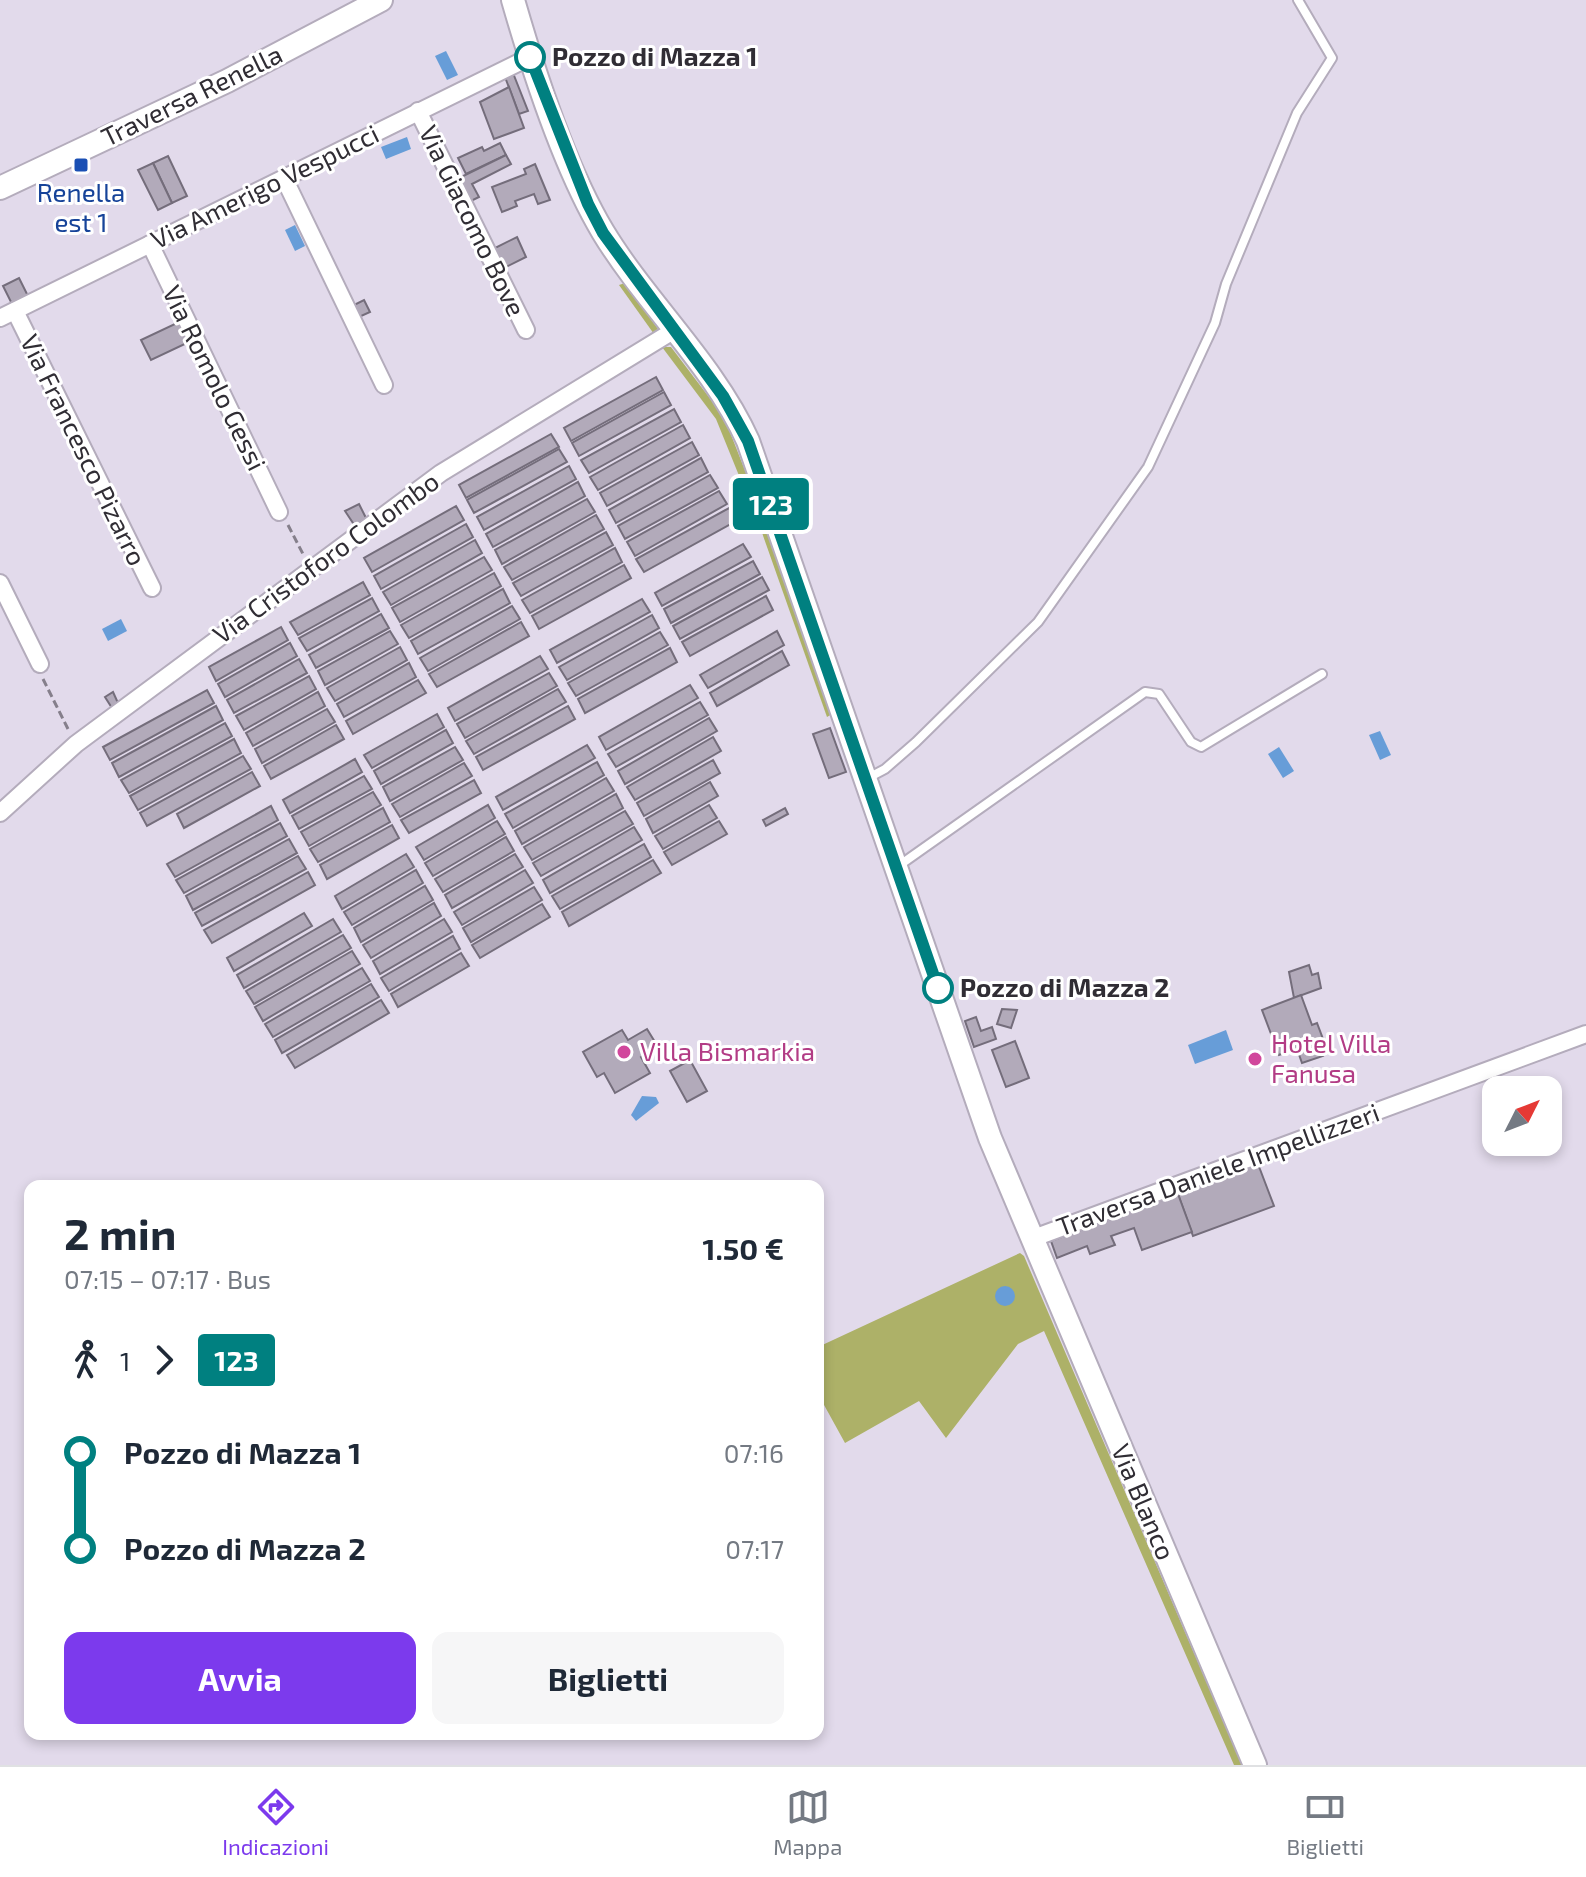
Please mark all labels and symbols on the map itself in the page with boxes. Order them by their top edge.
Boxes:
street label: Traversa Renella [96,37,287,152]
place label: Pozzo di Mazza 1 [552,40,758,71]
marker: Pozzo di Mazza 1 [515,42,545,72]
street label: Via Amerigo Vespucci [145,117,383,254]
street label: Via Giacomo Bove [414,120,533,321]
marker: Renella est 1 [72,156,90,174]
place label: Renella est 1 [37,176,125,237]
street label: Via Romolo Gessi [157,280,274,475]
street label: Via Francesco Pizarro [15,329,154,570]
street label: Via Cristoforo Colombo [206,464,444,649]
line badge: 123 [725,478,817,530]
place label: Pozzo di Mazza 2 [960,971,1169,1002]
marker: Pozzo di Mazza 2 [923,973,953,1003]
place label: Hotel Villa Fanusa [1271,1027,1391,1088]
place label: Villa Bismarkia [640,1035,815,1066]
marker: Villa Bismarkia [615,1043,633,1061]
marker: Hotel Villa Fanusa [1246,1050,1264,1068]
north arrow [1482,1076,1562,1156]
street label: Traversa Daniele Impellizzeri [1052,1096,1383,1241]
street label: Via Blanco [1106,1439,1183,1564]

